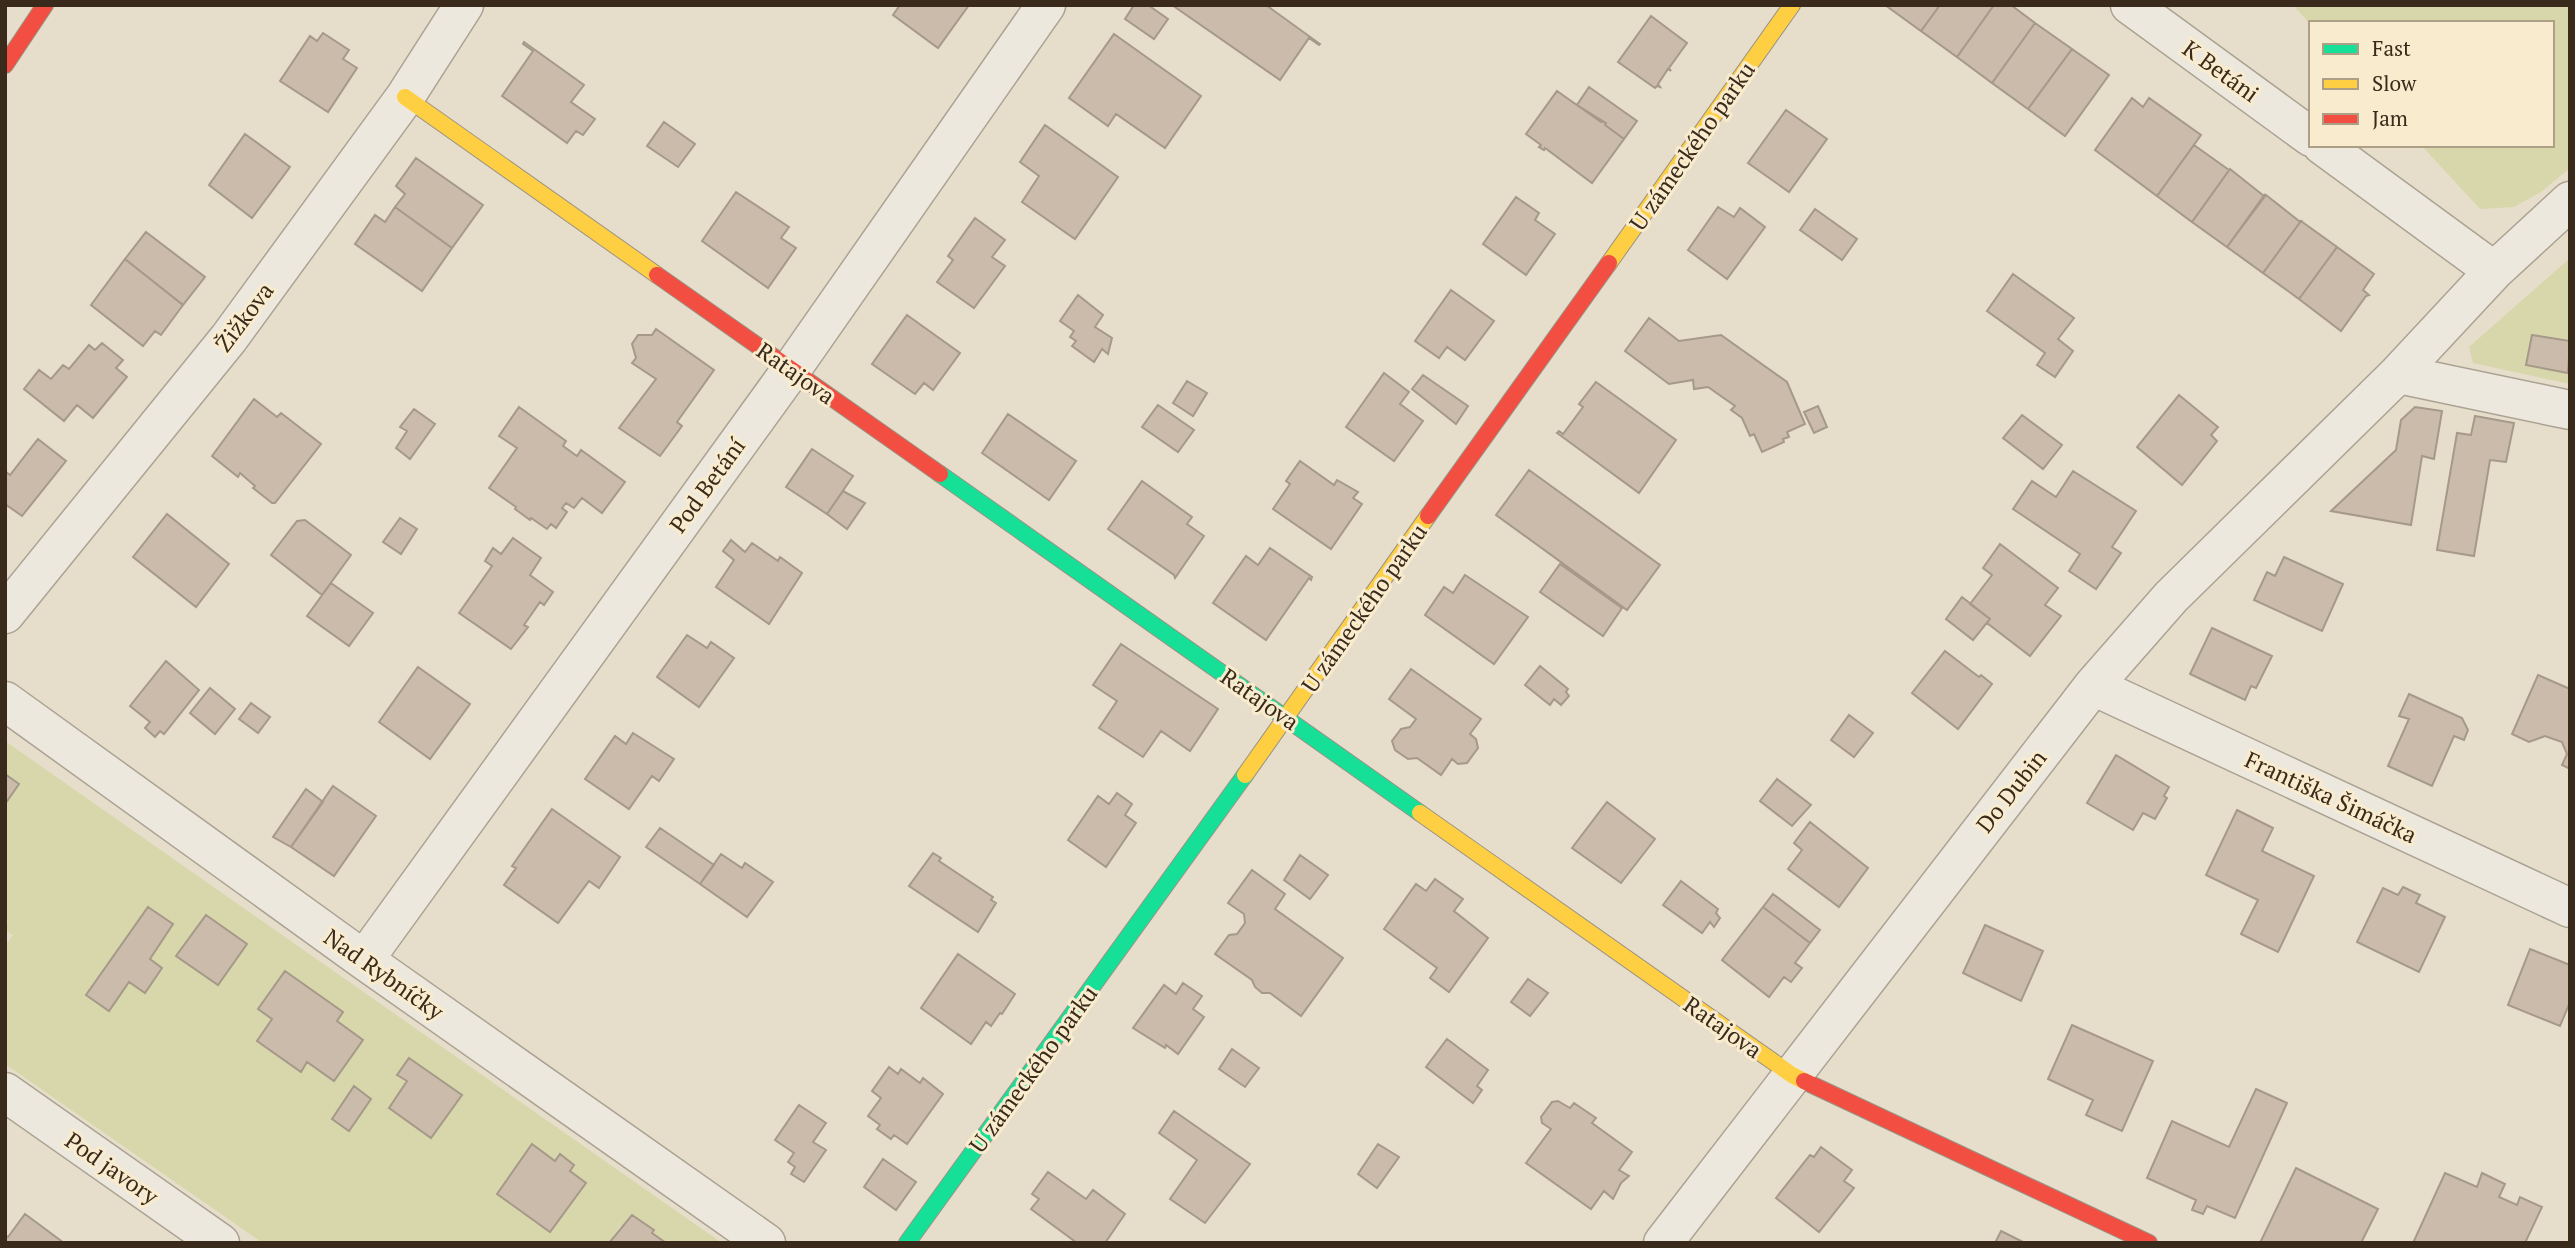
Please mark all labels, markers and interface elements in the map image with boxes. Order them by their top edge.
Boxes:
legend [2309,21,2554,147]
street label: K Betáni [2177,33,2265,109]
text: Fast [2372,34,2411,62]
street label: U zámeckého parku [1622,55,1762,237]
text: Slow [2372,69,2417,97]
text: Jam [2372,104,2408,132]
street label: Žižkova [208,276,280,358]
street label: Ratajova [751,335,841,411]
street label: Pod Betání [662,431,752,539]
street label: U zámeckého parku [1294,517,1434,699]
street label: Ratajova [1215,661,1305,737]
street label: Do Dubin [1969,743,2053,839]
street label: Františka Šimáčka [2240,744,2422,851]
street label: Nad Rybníčky [318,921,450,1027]
street label: U zámeckého parku [962,979,1104,1159]
street label: Ratajova [1678,989,1768,1065]
street label: Pod javory [59,1125,165,1212]

